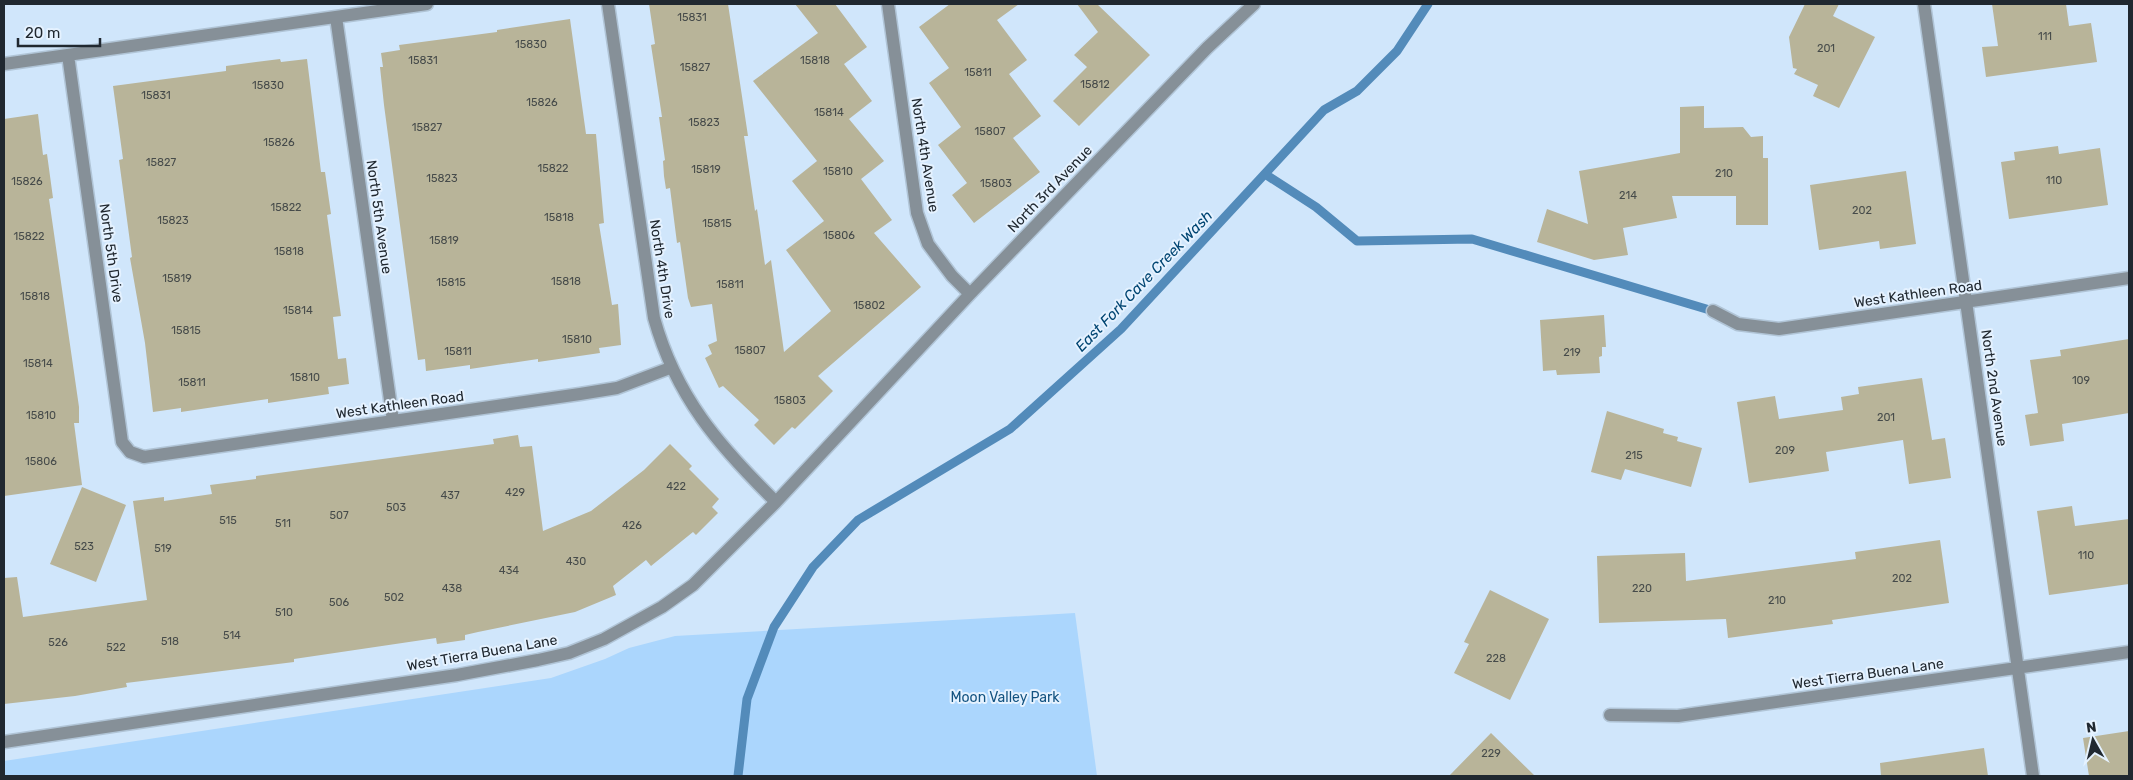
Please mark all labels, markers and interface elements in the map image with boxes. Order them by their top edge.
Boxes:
house number: 15831 [677,11,707,24]
scale bar [18,15,100,47]
text: 20 m [25,24,60,42]
house number: 111 [2038,30,2052,43]
house number: 15830 [515,38,547,51]
house number: 201 [1817,42,1835,55]
house number: 15831 [408,54,438,67]
house number: 15818 [800,54,830,67]
house number: 15827 [680,61,711,74]
house number: 15811 [964,66,992,79]
house number: 15812 [1080,78,1110,91]
house number: 15830 [252,79,284,92]
house number: 15831 [141,89,171,102]
house number: 15826 [526,96,558,109]
street label: North 4th Avenue [908,97,942,213]
house number: 15814 [814,106,844,119]
house number: 15823 [688,116,720,129]
house number: 15827 [412,121,443,134]
house number: 15807 [975,125,1006,138]
house number: 15826 [263,136,295,149]
street label: North 3rd Avenue [1004,142,1096,236]
house number: 15827 [146,156,177,169]
street label: North 5th Avenue [363,159,395,275]
house number: 15822 [537,162,569,175]
house number: 15819 [691,163,721,176]
house number: 15810 [823,165,853,178]
house number: 210 [1715,167,1733,180]
house number: 15823 [426,172,458,185]
house number: 110 [2046,174,2062,187]
house number: 15826 [11,175,43,188]
house number: 15803 [980,177,1012,190]
house number: 214 [1619,189,1637,202]
house number: 15822 [270,201,302,214]
street label: North 5th Drive [96,202,126,304]
house number: 202 [1852,204,1872,217]
water label: East Fork Cave Creek Wash [1072,207,1216,355]
house number: 15818 [544,211,574,224]
house number: 15823 [157,214,189,227]
house number: 15815 [702,217,732,230]
street label: North 4th Drive [646,218,678,320]
house number: 15806 [823,229,855,242]
house number: 15822 [13,230,45,243]
house number: 15819 [429,234,459,247]
house number: 15818 [274,245,304,258]
house number: 15819 [162,272,192,285]
house number: 15818 [551,275,581,288]
house number: 15815 [436,276,466,289]
street label: West Kathleen Road [1853,277,1983,311]
house number: 15811 [716,278,744,291]
house number: 15818 [20,290,50,303]
house number: 15802 [853,299,885,312]
house number: 15814 [283,304,313,317]
house number: 15815 [171,324,201,337]
street label: North 2nd Avenue [1977,329,2011,448]
house number: 15810 [562,333,592,346]
house number: 15807 [735,344,766,357]
house number: 15811 [444,345,472,358]
house number: 219 [1563,346,1581,359]
house number: 15814 [23,357,53,370]
house number: 15810 [290,371,320,384]
house number: 109 [2072,374,2090,387]
house number: 15811 [178,376,206,389]
street label: West Kathleen Road [335,388,465,422]
house number: 15803 [774,394,806,407]
house number: 15810 [26,409,56,422]
house number: 201 [1877,411,1895,424]
house number: 209 [1775,444,1795,457]
house number: 215 [1625,449,1643,462]
house number: 15806 [25,455,57,468]
house number: 422 [666,480,686,493]
house number: 429 [505,486,525,499]
house number: 437 [440,489,460,502]
house number: 503 [386,501,406,514]
house number: 507 [329,509,349,522]
house number: 515 [219,514,237,527]
house number: 511 [275,517,291,530]
house number: 426 [622,519,642,532]
house number: 523 [74,540,94,553]
house number: 519 [154,542,172,555]
house number: 110 [2078,549,2094,562]
house number: 430 [566,555,586,568]
house number: 434 [499,564,519,577]
house number: 202 [1892,572,1912,585]
house number: 438 [442,582,462,595]
house number: 220 [1632,582,1652,595]
house number: 502 [384,591,404,604]
house number: 210 [1768,594,1786,607]
house number: 506 [329,596,349,609]
house number: 510 [275,606,293,619]
house number: 514 [223,629,241,642]
street label: West Tierra Buena Lane [405,631,559,675]
house number: 518 [161,635,179,648]
house number: 526 [48,636,68,649]
house number: 522 [106,641,126,654]
house number: 228 [1486,652,1506,665]
street label: West Tierra Buena Lane [1791,655,1945,693]
park label: Moon Valley Park [950,689,1060,706]
north arrow [2068,715,2118,765]
text: N [2085,719,2097,737]
house number: 229 [1481,747,1501,760]

